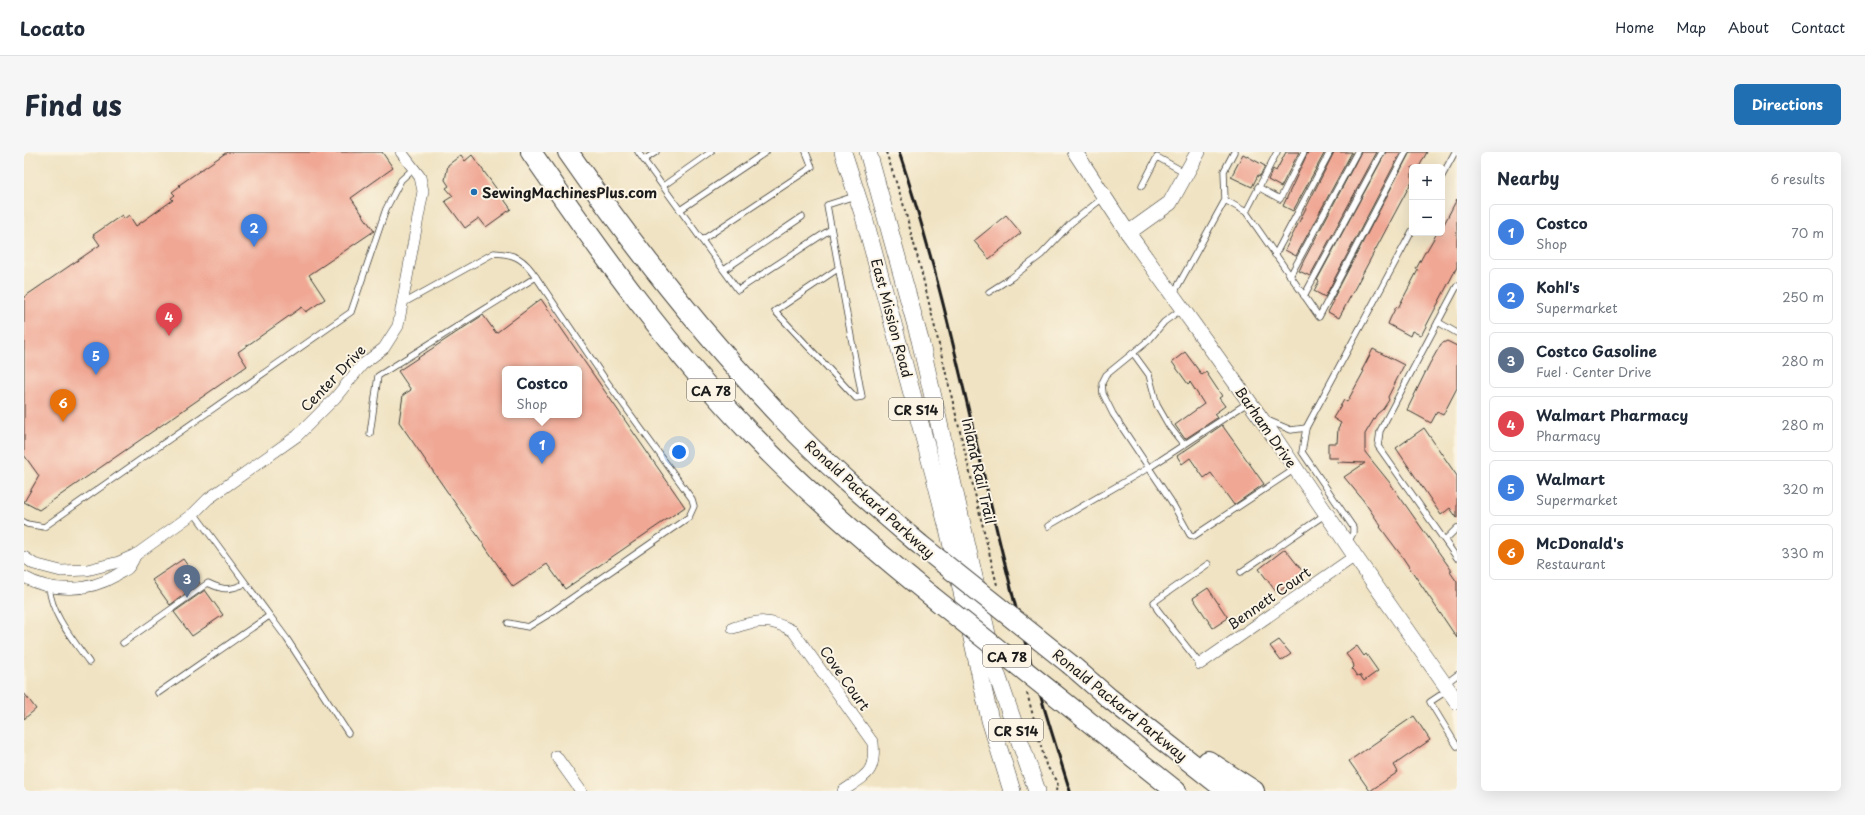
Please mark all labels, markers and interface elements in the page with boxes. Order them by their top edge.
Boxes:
text: Locato [20,14,85,42]
text: Home [1615,17,1654,38]
text: Map [1676,17,1706,38]
text: About [1728,17,1769,38]
text: Contact [1791,17,1845,38]
text: Find us [24,83,122,126]
button: Directions [1734,84,1841,125]
map controls [1409,164,1445,236]
button: + [1409,164,1445,200]
text: Nearby [1497,165,1559,191]
text: 6 results [1770,169,1825,188]
place label: SewingMachinesPlus.com [482,182,657,203]
marker: SewingMachinesPlus.com [469,187,479,197]
button: − [1409,200,1445,236]
text: Costco [1536,211,1587,234]
pin: 2 [241,214,267,247]
text: 1 [1508,223,1514,242]
text: 70 m [1791,223,1824,242]
text: Shop [1536,234,1567,253]
street label: East Mission Road [866,256,918,380]
text: Kohl's [1536,275,1580,298]
text: 2 [1506,287,1516,306]
text: 250 m [1782,287,1824,306]
text: Supermarket [1536,298,1618,317]
pin: 4 [156,303,182,336]
street label: Center Drive [295,339,371,416]
text: Costco Gasoline [1536,339,1657,362]
pin: 5 [83,342,109,375]
text: 3 [1507,351,1515,370]
text: 280 m [1782,351,1824,370]
text: Fuel · Center Drive [1536,362,1651,381]
popup [502,366,582,418]
text: Costco [516,371,568,394]
road number: CA 78 [687,379,735,401]
street label: Barham Drive [1230,382,1302,472]
pin: 6 [50,389,76,422]
text: Shop [516,394,547,413]
road number: CR S14 [889,398,943,420]
text: Walmart Pharmacy [1536,403,1688,426]
text: 4 [1507,415,1515,434]
text: 280 m [1782,415,1824,434]
street label: Inland Rail Trail [957,416,1001,526]
text: Pharmacy [1536,426,1601,445]
pin: 1 [529,431,555,464]
street label: Ronald Packard Parkway [800,435,940,563]
your location [669,442,689,462]
text: Walmart [1536,467,1605,490]
text: 5 [1507,479,1515,498]
text: 320 m [1782,479,1824,498]
text: Supermarket [1536,490,1618,509]
text: McDonald's [1536,531,1624,554]
text: 6 [1506,543,1516,562]
text: 330 m [1781,543,1824,562]
text: Restaurant [1536,554,1606,573]
street label: Bennett Court [1223,561,1315,634]
pin: 3 [174,565,200,598]
street label: Cove Court [815,641,875,715]
street label: Ronald Packard Parkway [1048,644,1192,766]
road number: CA 78 [983,645,1031,667]
road number: CR S14 [989,719,1043,741]

